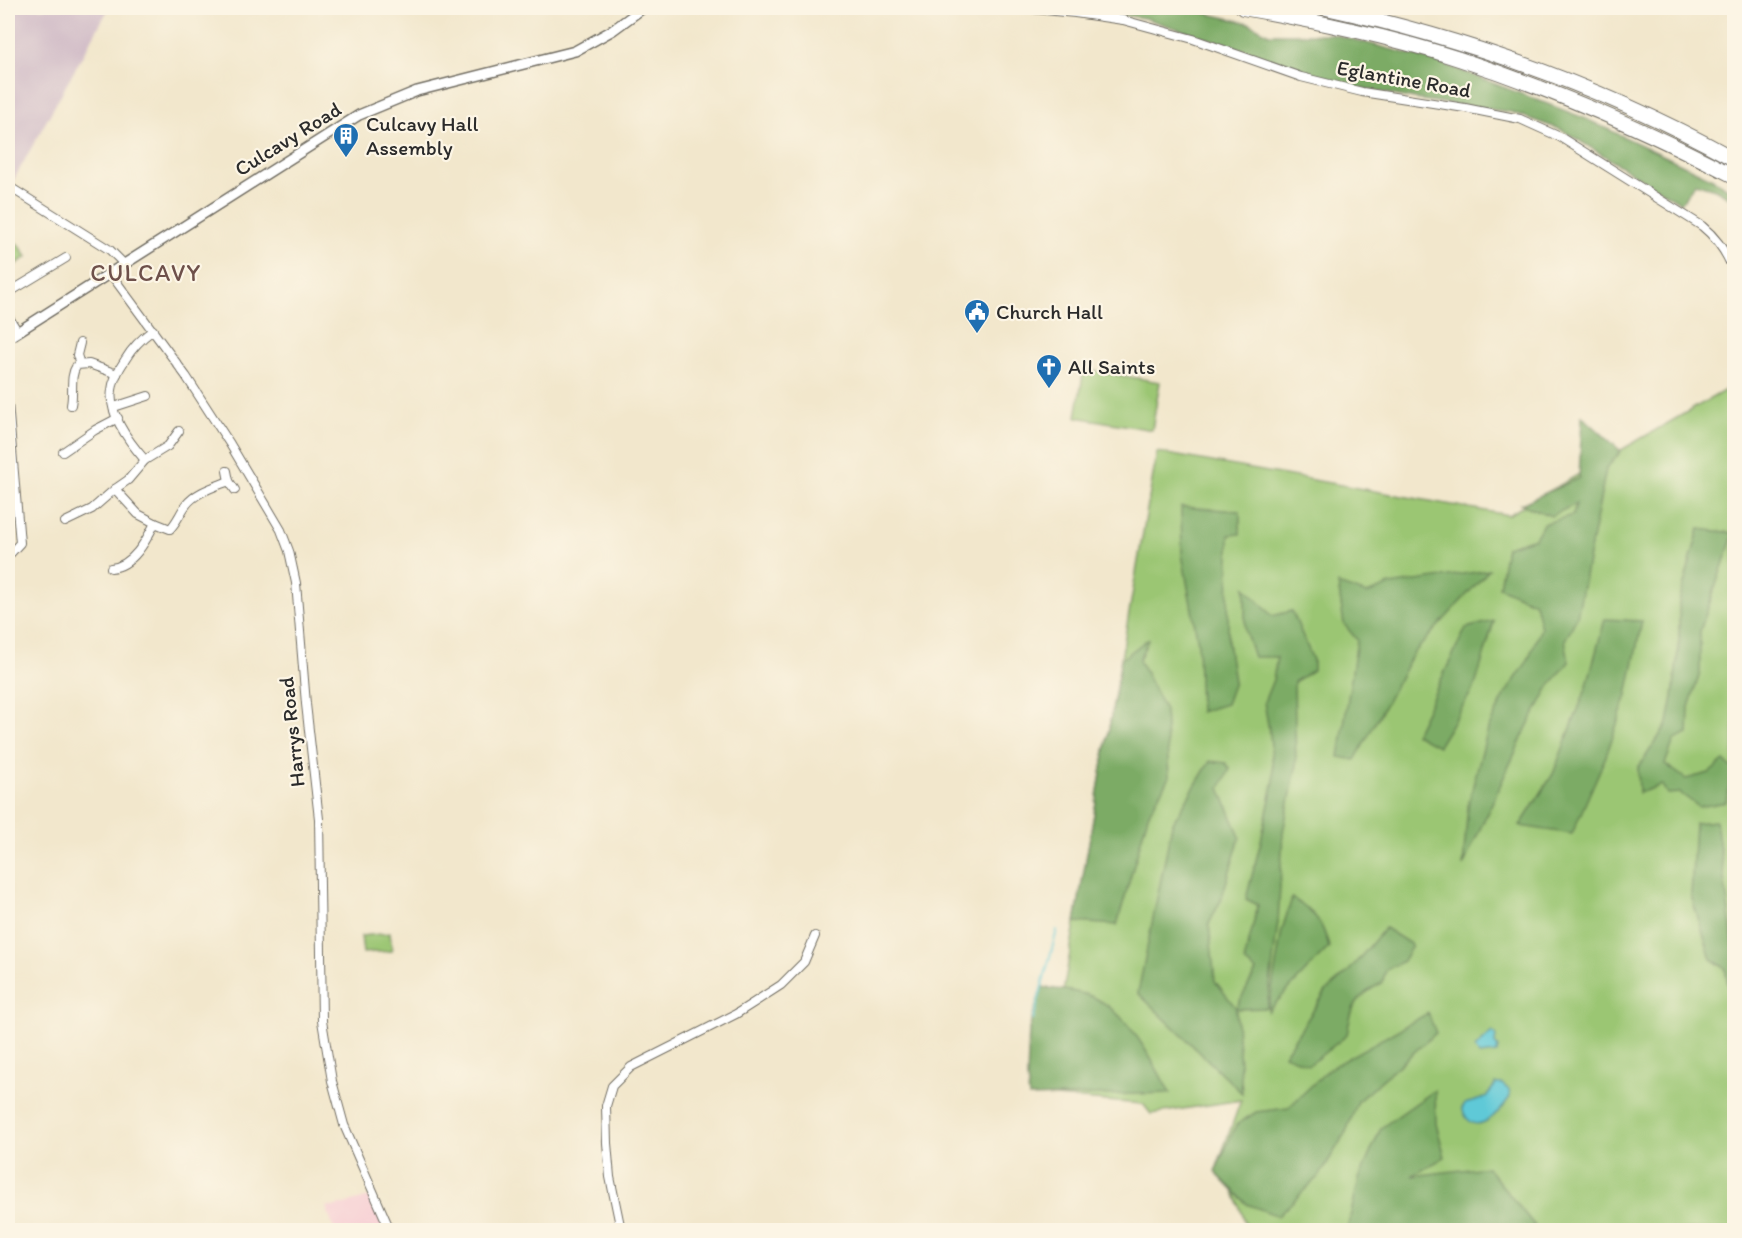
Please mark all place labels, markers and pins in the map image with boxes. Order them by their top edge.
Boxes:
place label: Culcavy Hall Assembly [366,111,478,160]
building icon: Culcavy Hall Assembly [331,121,361,159]
public building icon: Church Hall [962,297,992,335]
place label: Church Hall [996,299,1103,324]
church icon: All Saints [1034,352,1064,390]
place label: All Saints [1068,354,1155,379]

